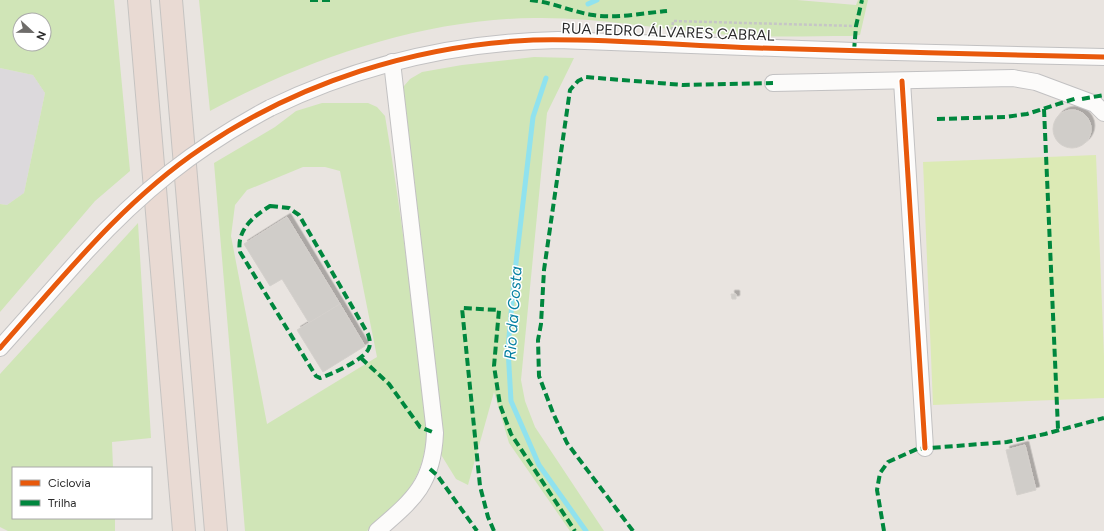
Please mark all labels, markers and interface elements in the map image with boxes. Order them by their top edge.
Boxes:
north arrow [12,12,52,52]
street label: RUA PEDRO ÁLVARES CABRAL [561,19,775,45]
text: N [33,29,48,42]
water label: Rio da Costa [500,266,526,360]
legend [12,467,152,519]
text: Ciclovia [48,476,91,490]
text: Trilha [48,496,76,510]

